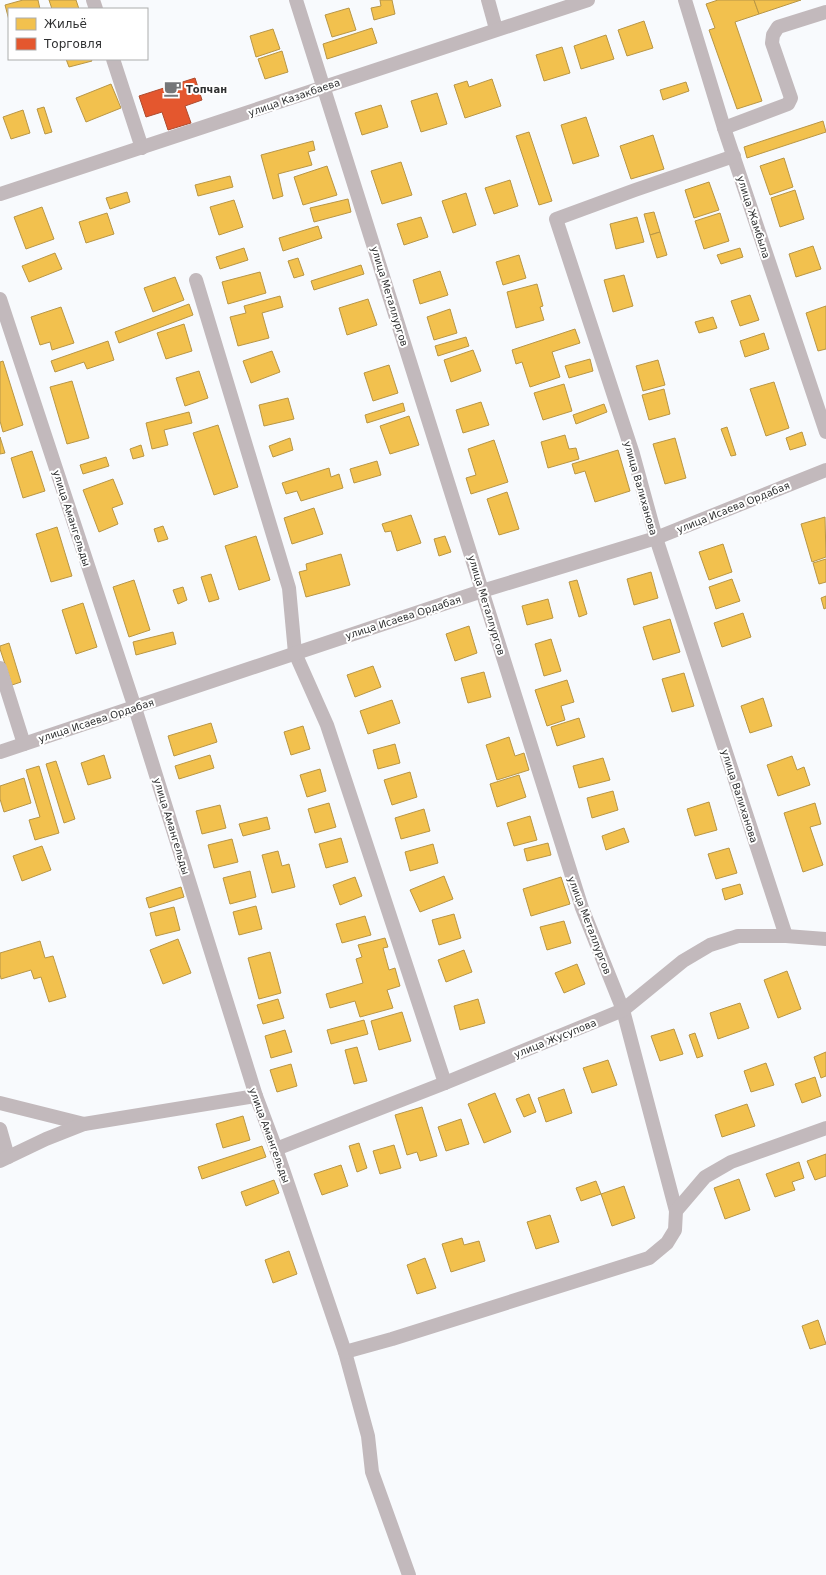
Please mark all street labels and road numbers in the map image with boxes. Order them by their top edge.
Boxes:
street label: улица Казакбаева [247,77,341,118]
street label: улица Жамбыла [735,175,772,260]
street label: улица Металлургов [369,245,410,348]
street label: улица Валиханова [622,440,659,537]
street label: улица Амангельды [51,469,92,568]
street label: улица Исаева Ордабая [675,480,791,535]
street label: улица Металлургов [466,554,507,657]
street label: улица Исаева Ордабая [344,594,462,641]
street label: улица Исаева Ордабая [37,697,155,744]
street label: улица Валиханова [719,748,760,844]
street label: улица Амангельды [152,776,191,876]
street label: улица Металлургов [566,875,613,976]
street label: улица Жусупова [512,1017,598,1060]
street label: улица Амангельды [247,1086,292,1184]

